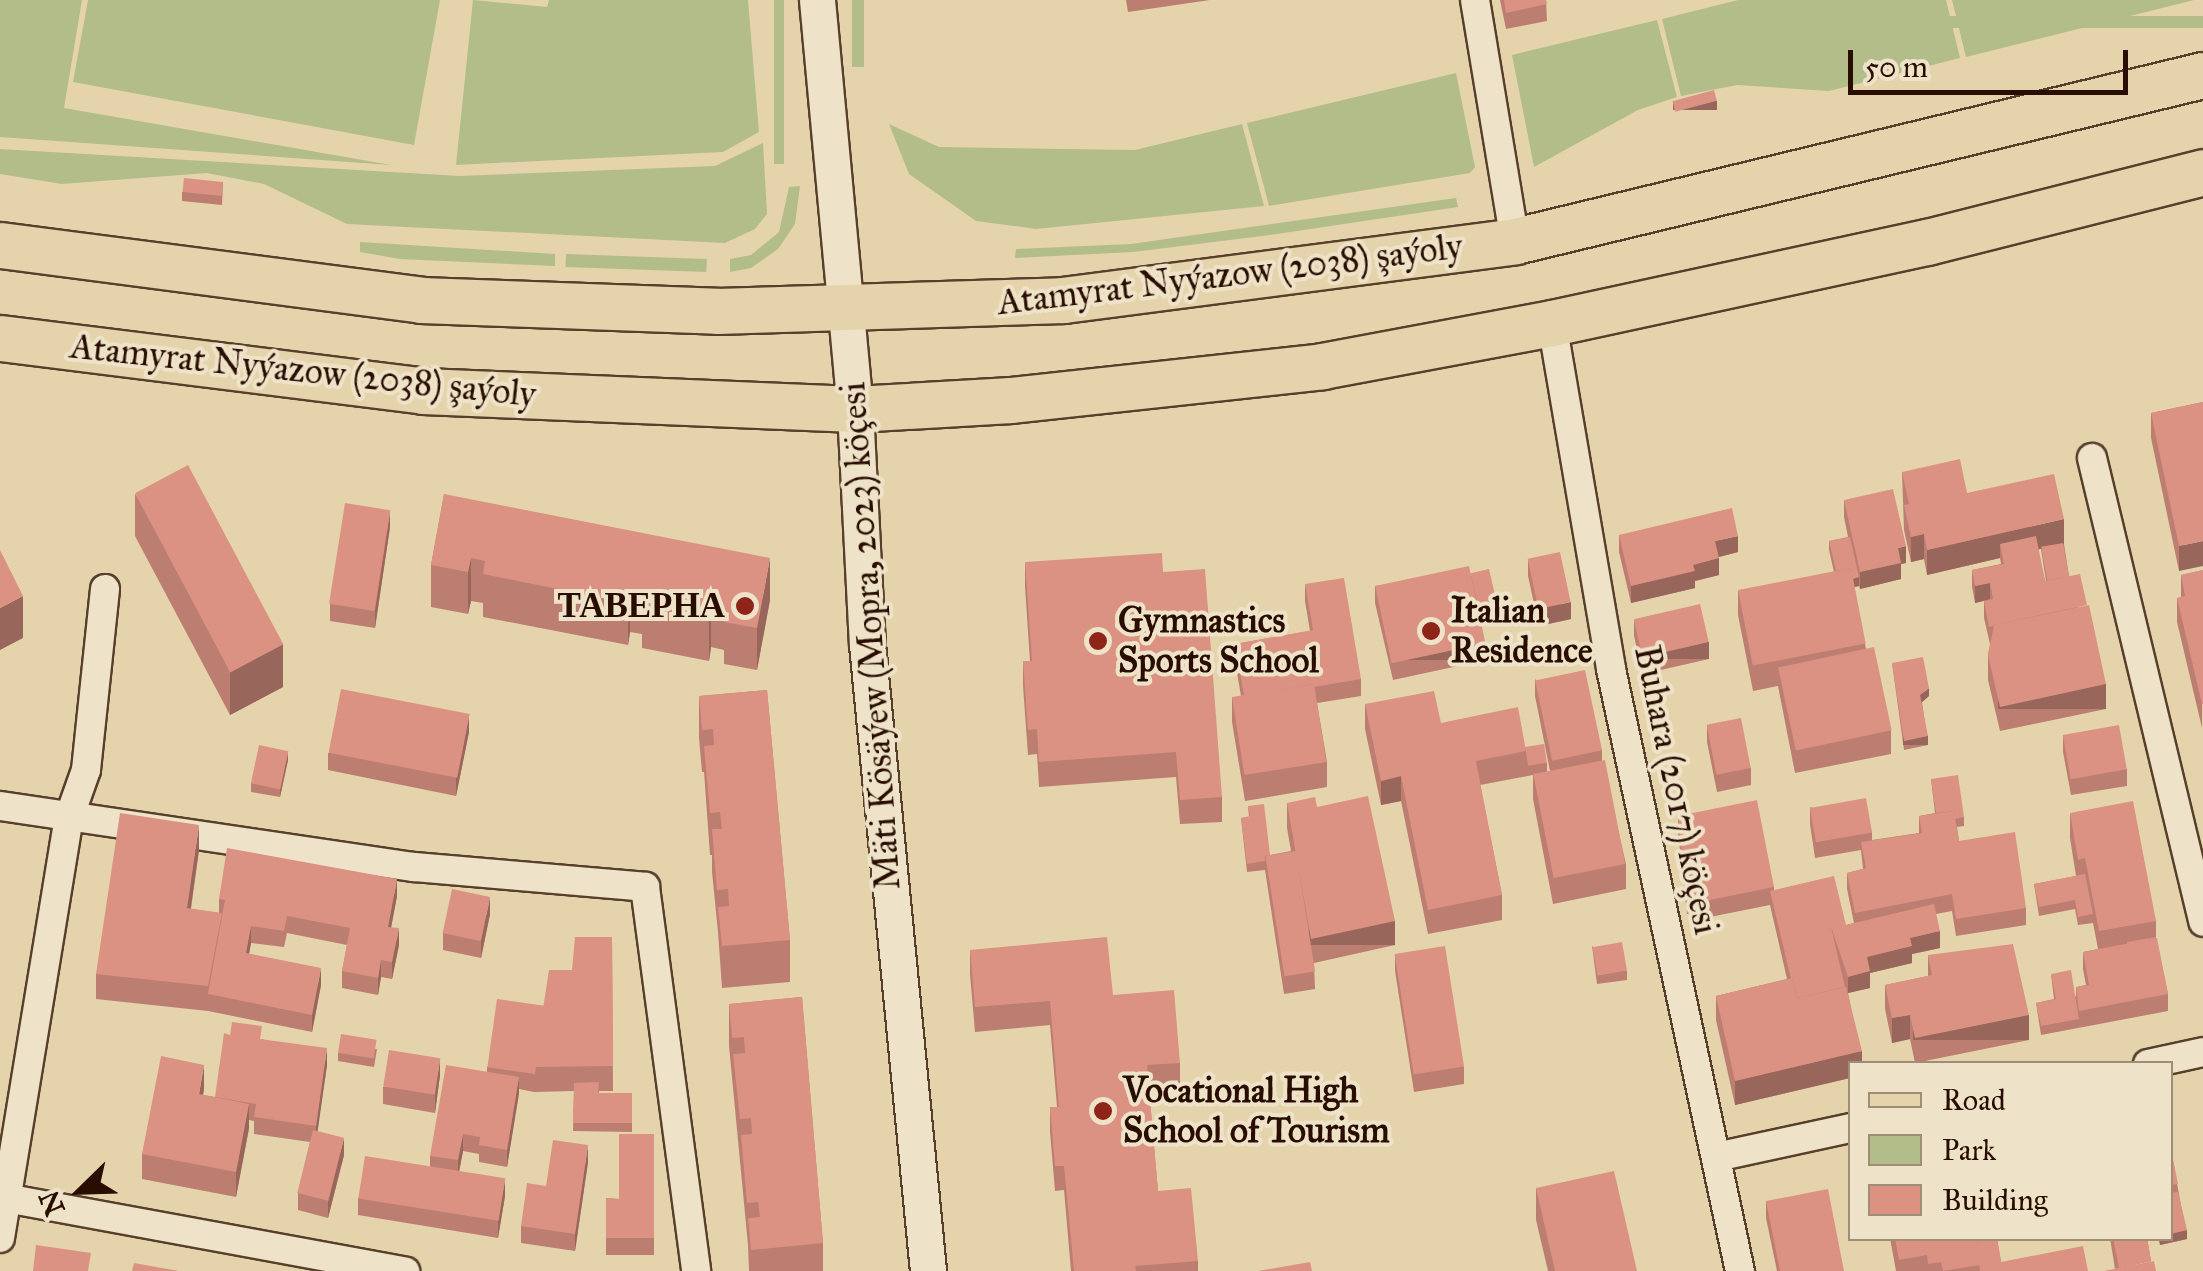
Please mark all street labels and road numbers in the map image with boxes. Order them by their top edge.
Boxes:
street label: Atamyrat Nyýazow (2038) şaýoly [995,226,1465,324]
street label: Atamyrat Nyýazow (2038) şaýoly [68,326,538,416]
street label: Mäti Kösäýew (Mopra, 2023) köçesi [832,381,910,891]
street label: Buhara (2017) köçesi [1625,642,1727,938]

